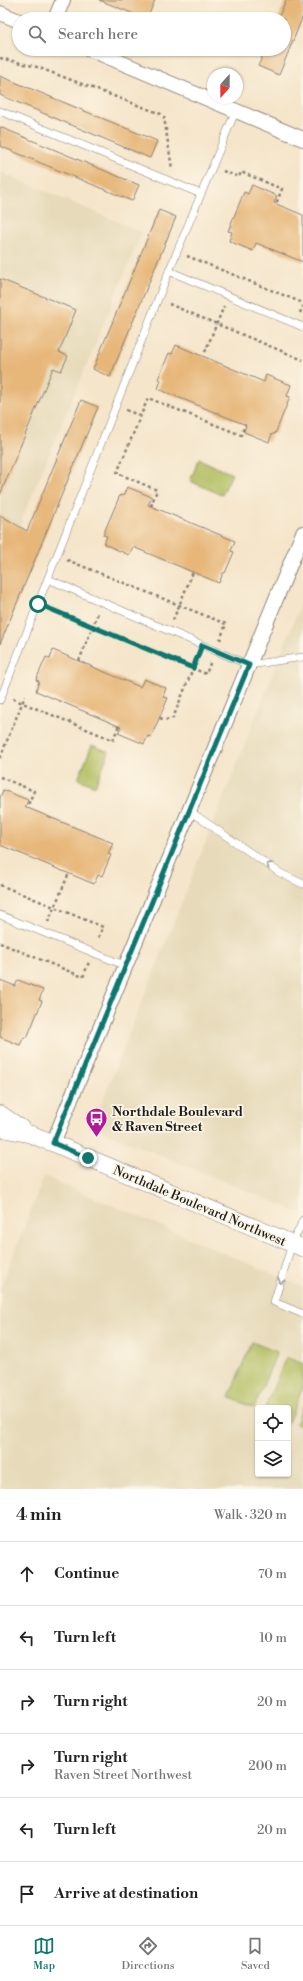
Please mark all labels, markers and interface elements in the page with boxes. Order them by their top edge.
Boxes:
search box [12,12,291,56]
icon: search [26,23,48,45]
text: Search here [58,25,138,44]
north arrow [207,68,243,104]
route start [29,595,47,613]
one-way arrow [266,862,273,870]
place label: Northdale Boulevard & Raven Street [112,1104,243,1135]
bus stop icon: Northdale Boulevard & Raven Street [84,1105,110,1138]
route end [79,1149,97,1167]
street label: Northdale Boulevard Northwest [111,1162,289,1250]
one-way arrow [277,1277,285,1284]
map controls [255,1405,291,1477]
button: locate [255,1405,291,1441]
button: layers [255,1441,291,1477]
text: 4 min [16,1504,61,1526]
text: Walk · 320 m [214,1507,287,1523]
icon: ahead [16,1563,38,1585]
text: Continue [54,1564,119,1583]
text: 70 m [258,1566,287,1582]
icon: left [16,1627,38,1649]
text: Turn left [54,1628,116,1647]
text: 10 m [259,1630,287,1646]
icon: right [16,1691,38,1713]
text: Turn right [54,1692,128,1711]
text: 20 m [257,1694,287,1710]
text: Turn right [54,1748,128,1767]
icon: right [16,1755,38,1777]
text: 200 m [248,1758,287,1774]
text: Raven Street Northwest [54,1767,192,1783]
icon: left [16,1819,38,1841]
text: Turn left [54,1820,116,1839]
text: 20 m [257,1822,287,1838]
icon: arrive [16,1883,38,1905]
text: Arrive at destination [54,1884,198,1903]
tab: Map [33,1935,55,1973]
tab: Directions [122,1935,175,1973]
tab: Saved [241,1935,270,1973]

